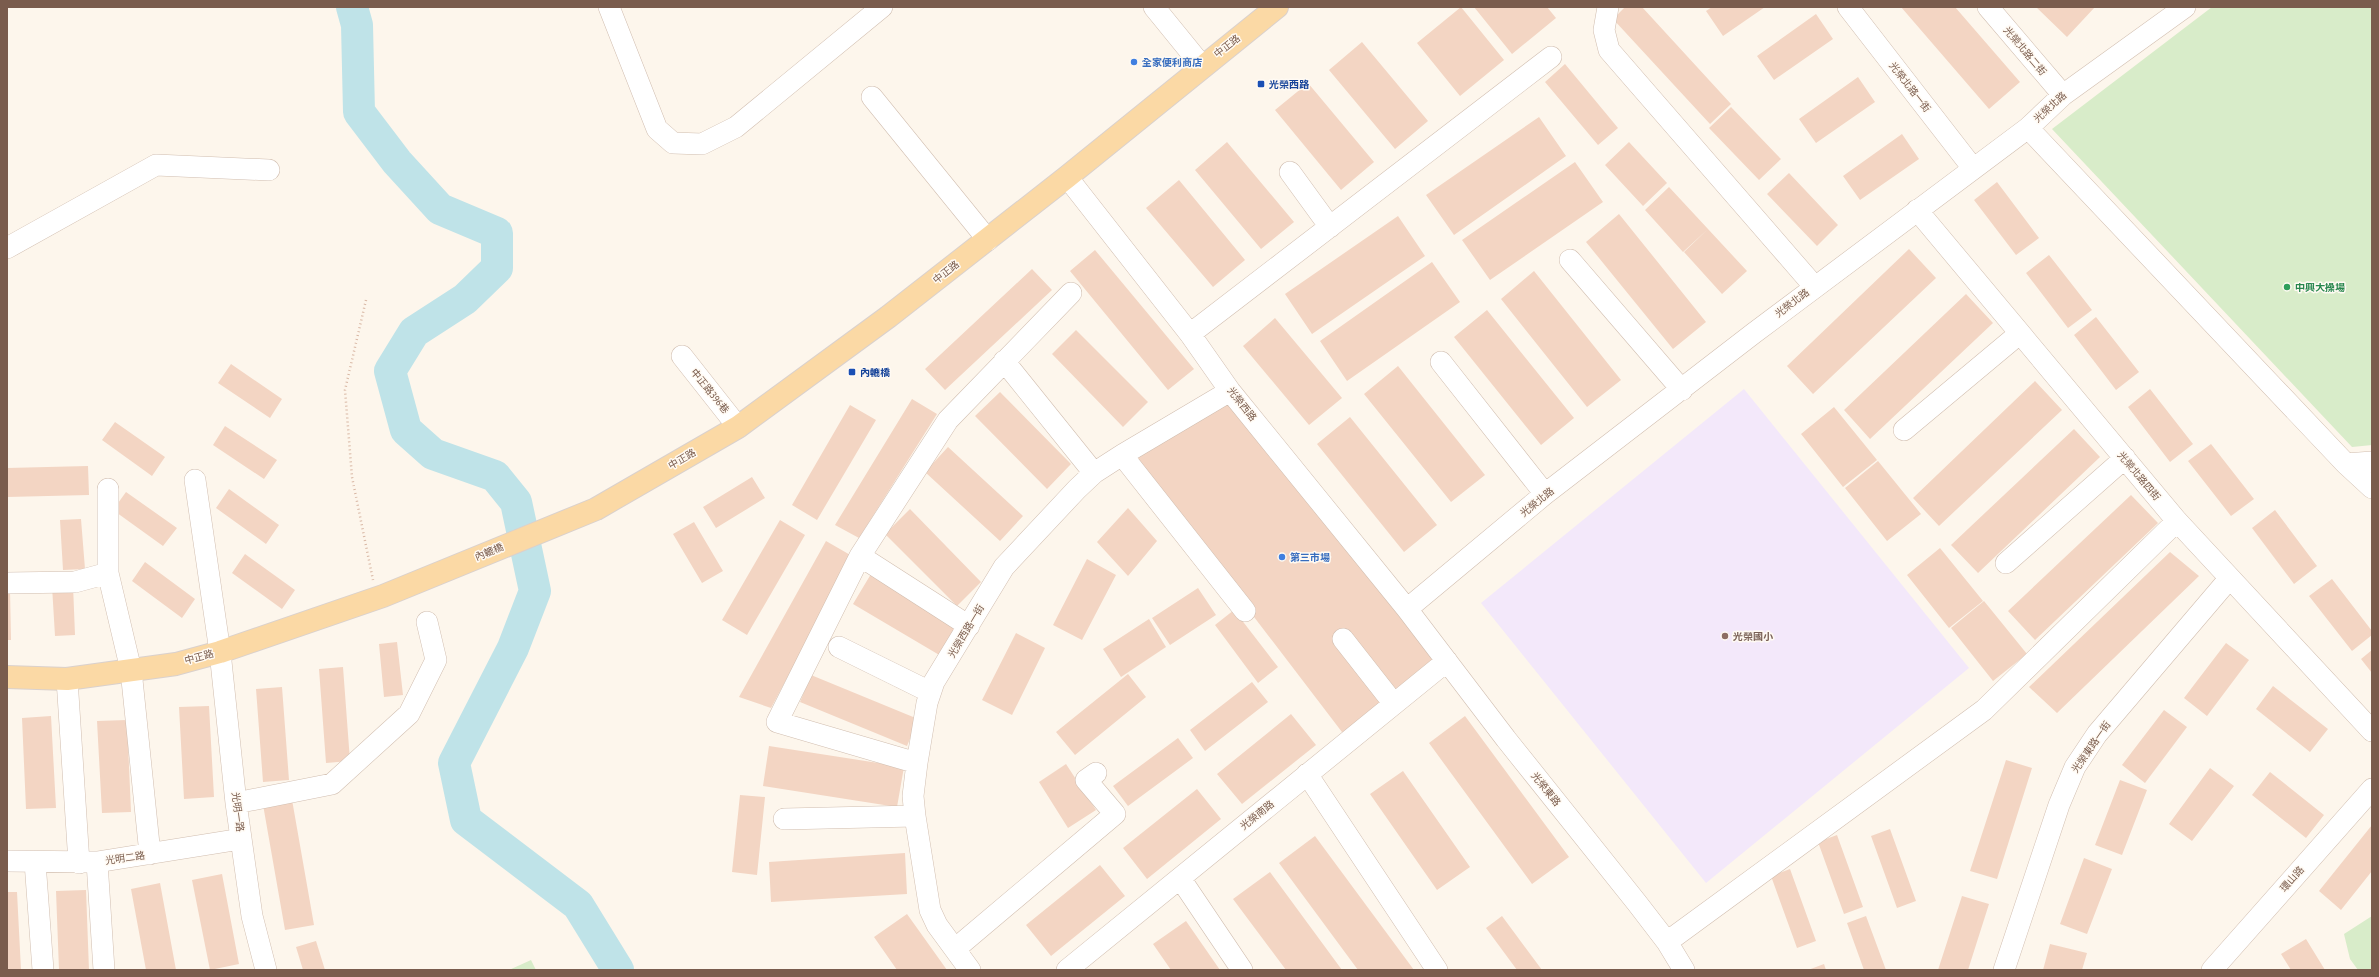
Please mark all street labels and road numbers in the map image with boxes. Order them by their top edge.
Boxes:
street label: 光榮北路二街 [2002,24,2048,78]
street label: 中正路 [1212,32,1242,60]
street label: 光榮北路一街 [1887,60,1933,114]
street label: 光榮北路 [2031,90,2069,124]
street label: 中正路 [931,258,961,286]
street label: 光榮北路 [1773,287,1811,319]
street label: 中正路396巷 [689,367,731,415]
street label: 光榮西路 [1225,385,1259,423]
street label: 中正路 [666,447,698,471]
street label: 光榮北路四街 [2116,449,2162,503]
street label: 光榮北路 [1518,485,1556,519]
street label: 內轆橋 [473,541,505,563]
street label: 光榮西路一街 [946,602,986,660]
street label: 中正路 [183,648,215,666]
street label: 光榮東路一街 [2069,719,2113,775]
street label: 光榮東路 [1529,770,1563,808]
street label: 光明一路 [230,791,246,833]
street label: 光榮南路 [1238,798,1276,832]
street label: 光明二路 [104,850,146,866]
street label: 環山路 [2278,864,2306,894]

